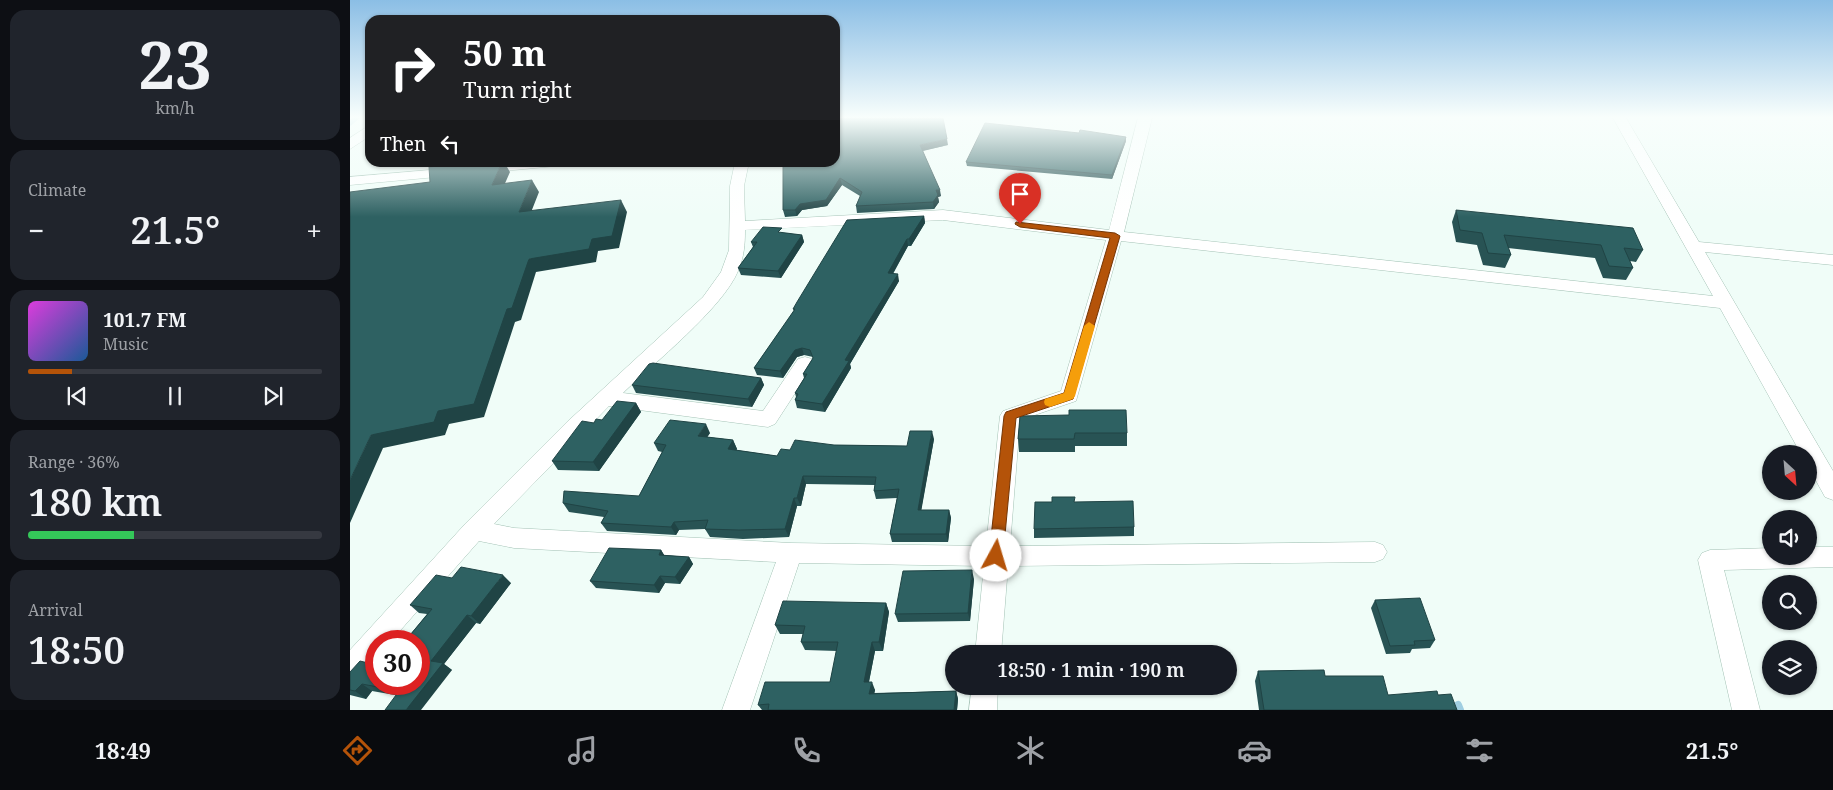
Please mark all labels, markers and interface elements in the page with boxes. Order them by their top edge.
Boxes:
text: 23 [138,20,212,108]
text: 50 m [463,29,546,76]
icon: right [380,35,445,100]
text: Turn right [463,74,572,104]
text: km/h [155,97,195,119]
icon: left [436,130,464,158]
text: Then [380,131,426,157]
pin [999,173,1041,224]
text: Climate [28,179,86,201]
icon: arrive [1006,180,1034,208]
text: 21.5° [130,203,220,255]
text: − [28,211,44,249]
text: + [306,211,322,249]
text: 101.7 FM [103,307,186,333]
text: Music [103,333,148,355]
icon: previous [63,382,91,410]
icon: pause [161,382,189,410]
icon: next [259,382,287,410]
north arrow [1762,445,1818,500]
map controls [1762,445,1817,695]
text: Range · 36% [28,451,120,473]
text: 180 km [28,475,162,527]
button: sound [1762,510,1817,565]
position arrow [969,529,1021,581]
button: search [1762,575,1817,630]
text: Arrival [28,599,83,621]
text: 18:50 [28,623,125,675]
speed limit sign: 30 [365,630,430,695]
button: layers [1762,640,1817,695]
text: 18:50 · 1 min · 190 m [997,657,1185,683]
icon: directions [340,733,375,768]
icon: music [565,733,600,768]
icon: phone [789,733,824,768]
icon: climate [1013,733,1048,768]
icon: car [1237,733,1272,768]
icon: filters [1462,733,1497,768]
text: 18:49 [95,735,151,765]
text: 21.5° [1686,735,1738,765]

